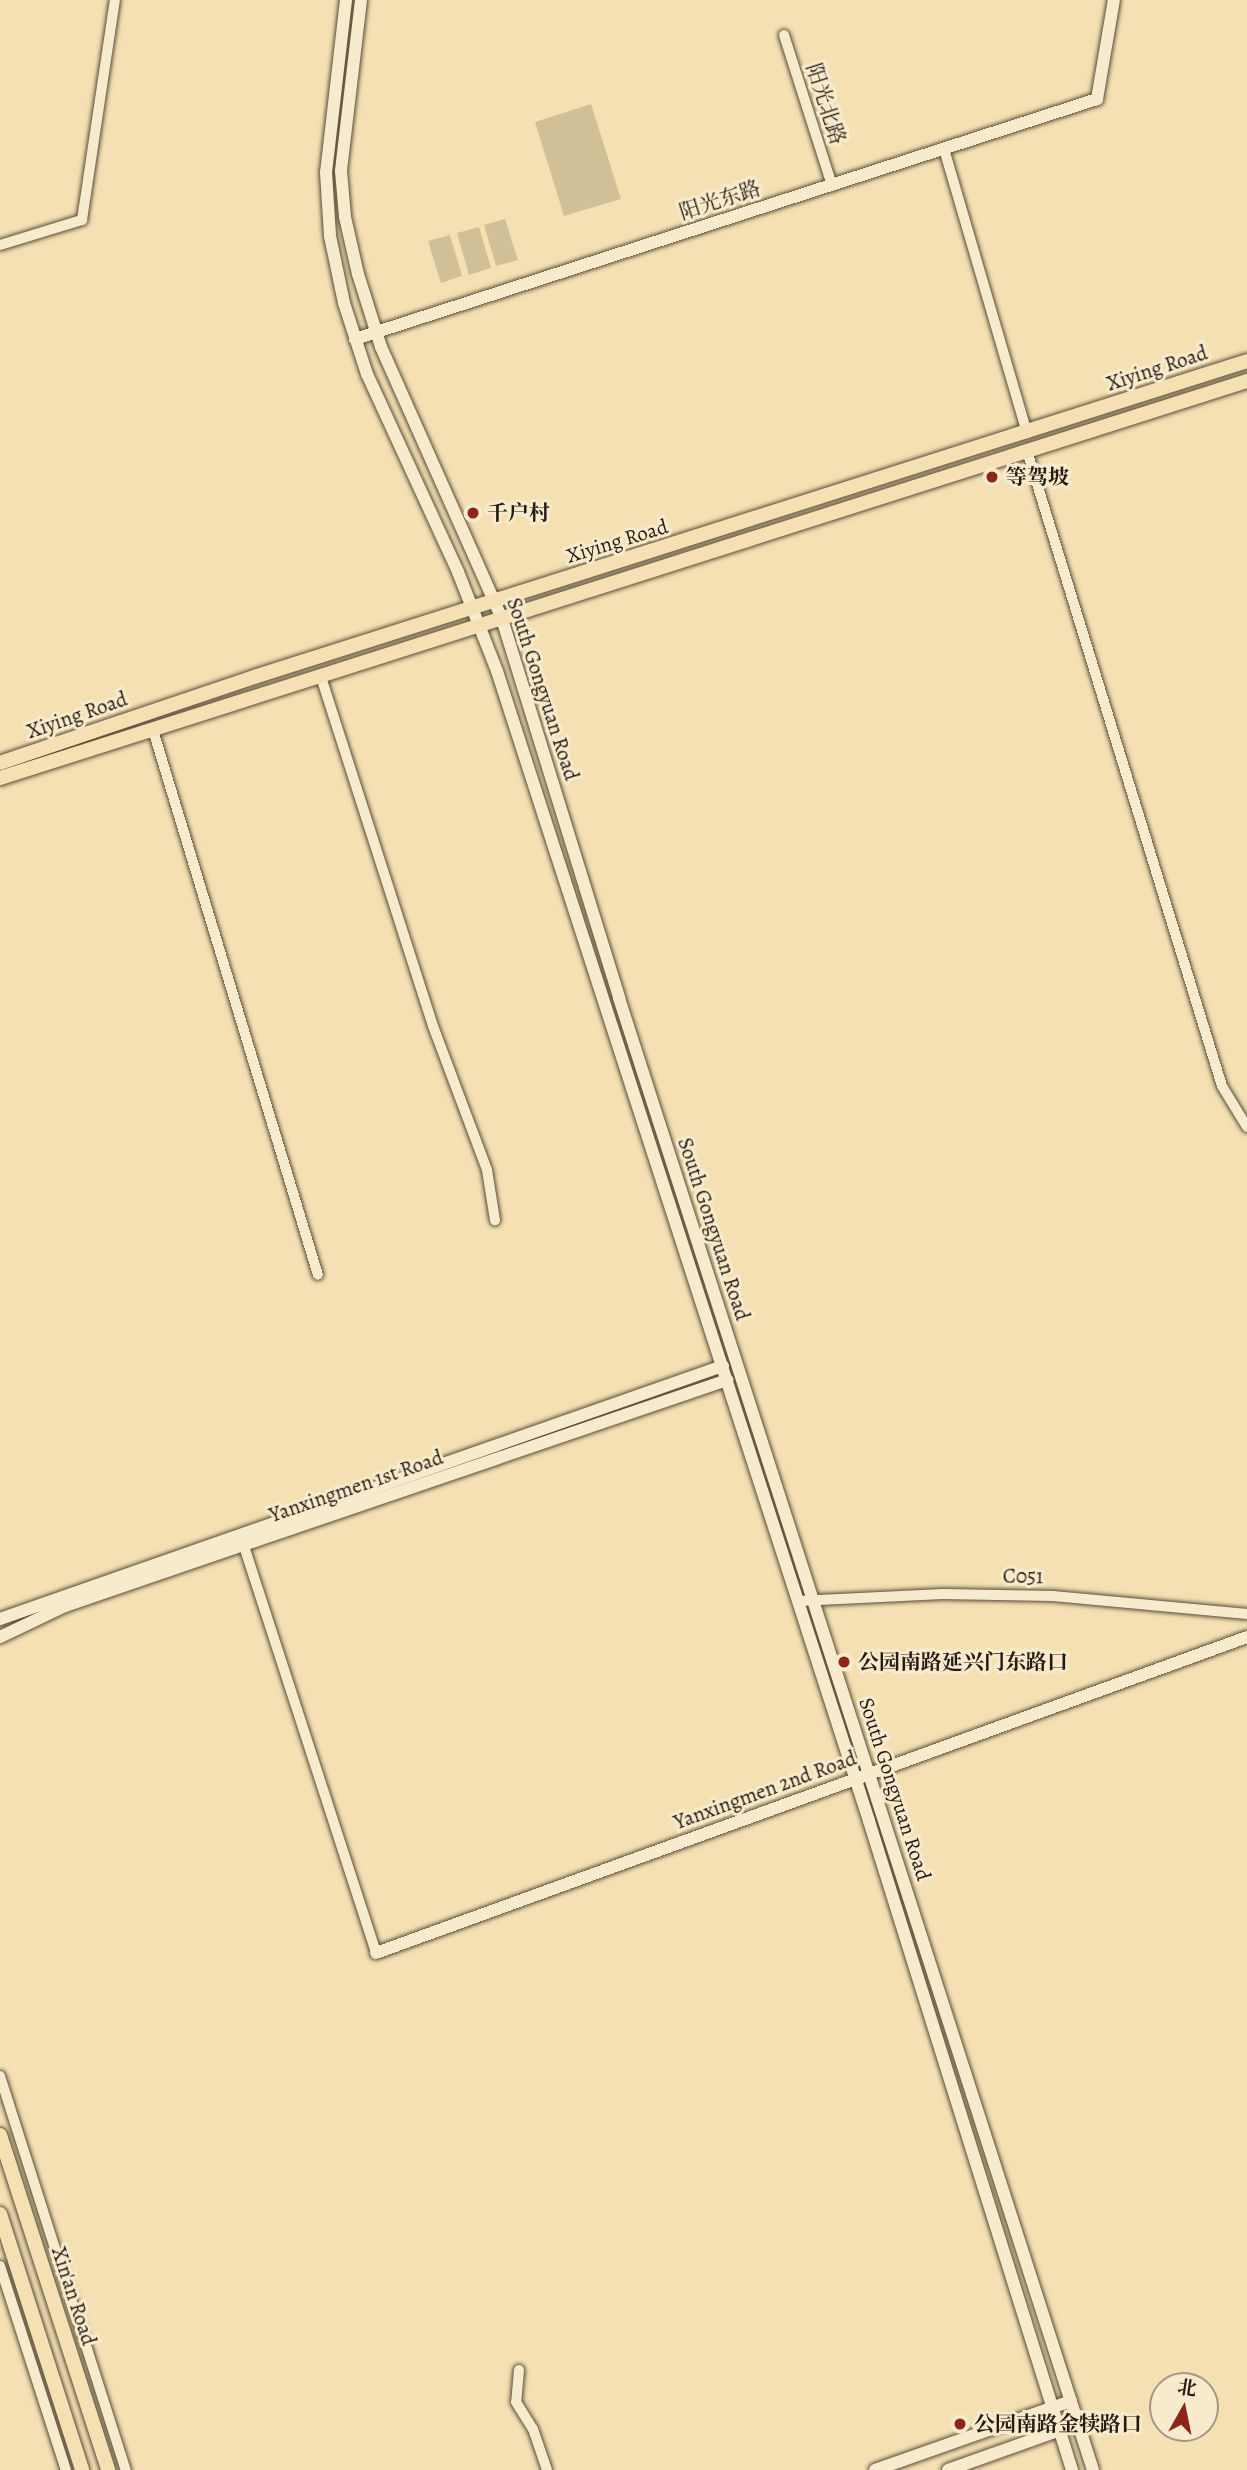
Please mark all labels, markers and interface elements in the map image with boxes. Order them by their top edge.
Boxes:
street label: 阳光北路 [801,60,851,148]
street label: 阳光东路 [676,175,764,225]
street label: Xiying Road [1103,340,1211,396]
place label: 等驾坡 [1006,464,1069,490]
marker: 等驾坡 [984,469,1000,485]
place label: 千户村 [487,500,550,526]
marker: 千户村 [465,505,481,521]
street label: Xiying Road [563,514,671,568]
street label: South Gongyuan Road [502,594,584,784]
street label: Xiying Road [23,686,131,744]
street label: South Gongyuan Road [673,1134,755,1324]
street label: Yanxingmen 1st Road [266,1444,446,1528]
street label: C051 [1003,1563,1043,1589]
place label: 公园南路延兴门东路口 [858,1649,1068,1675]
marker: 公园南路延兴门东路口 [836,1654,852,1670]
street label: South Gongyuan Road [854,1694,936,1884]
street label: Yanxingmen 2nd Road [670,1745,860,1835]
street label: Xin'an Road [46,2243,102,2349]
north arrow [1149,2372,1219,2442]
text: 北 [1176,2374,1198,2403]
place label: 公园南路金犊路口 [974,2411,1142,2437]
marker: 公园南路金犊路口 [952,2416,968,2432]

